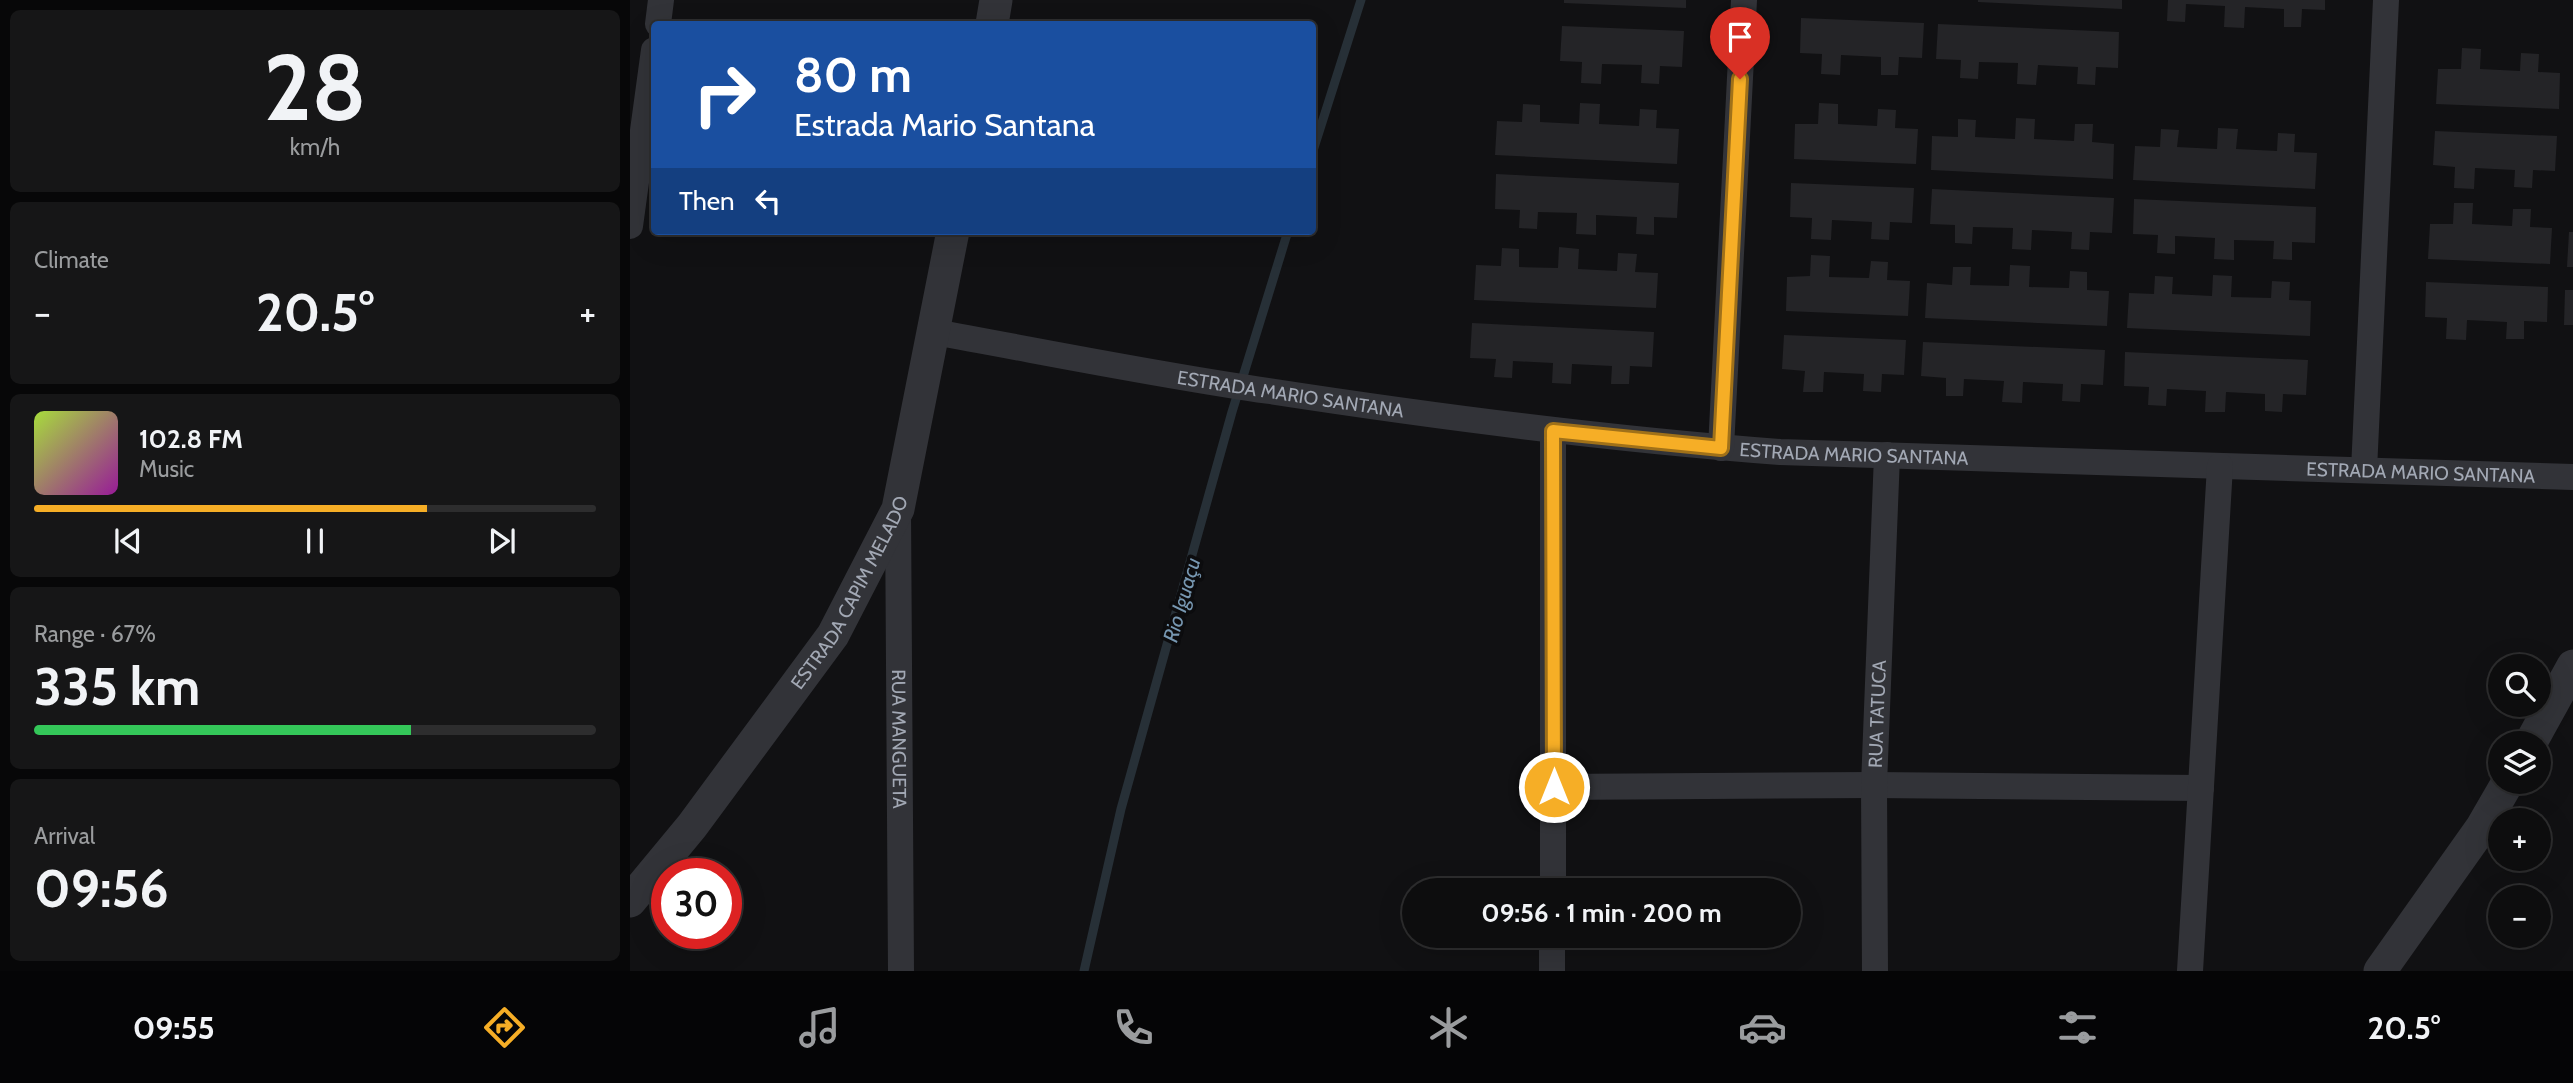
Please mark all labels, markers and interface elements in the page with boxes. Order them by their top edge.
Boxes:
pin [1710,7,1770,79]
icon: arrive [1721,18,1759,56]
text: 28 [263,32,367,143]
text: 80 m [794,45,912,104]
icon: right [679,49,770,140]
text: Estrada Mario Santana [794,105,1095,144]
text: km/h [290,133,340,161]
icon: left [749,182,787,220]
text: Then [679,185,735,217]
text: Climate [34,246,109,274]
text: 20.5° [256,281,374,344]
text: − [34,289,51,336]
text: + [579,289,596,336]
street label: ESTRADA MARIO SANTANA [1175,366,1406,423]
text: 102.8 FM [139,423,243,455]
street label: ESTRADA MARIO SANTANA [1739,438,1969,470]
text: Music [139,455,194,483]
street label: ESTRADA MARIO SANTANA [2306,458,2536,488]
street label: ESTRADA CAPIM MELADO [786,494,912,694]
icon: previous [109,522,147,560]
icon: pause [296,522,334,560]
icon: next [483,522,521,560]
water label: Rio Iguaçu [1158,555,1205,645]
text: Range · 67% [34,620,156,648]
map controls [2488,654,2551,948]
button: search [2488,654,2551,717]
text: 335 km [34,655,200,718]
street label: RUA TATUCA [1864,659,1891,769]
street label: RUA MANGUETA [887,669,911,809]
button: layers [2488,731,2551,794]
position arrow [1517,750,1591,824]
button: + [2488,808,2551,871]
text: Arrival [34,822,95,850]
text: 09:56 [34,857,169,920]
speed limit sign: 30 [651,858,742,949]
button: − [2488,885,2551,948]
text: 09:56 · 1 min · 200 m [1481,897,1722,929]
icon: directions [480,1003,529,1052]
icon: music [795,1003,844,1052]
icon: phone [1109,1003,1158,1052]
icon: climate [1424,1003,1473,1052]
icon: car [1738,1003,1787,1052]
icon: filters [2053,1003,2102,1052]
text: 09:55 [133,1008,215,1047]
text: 20.5° [2367,1008,2440,1047]

